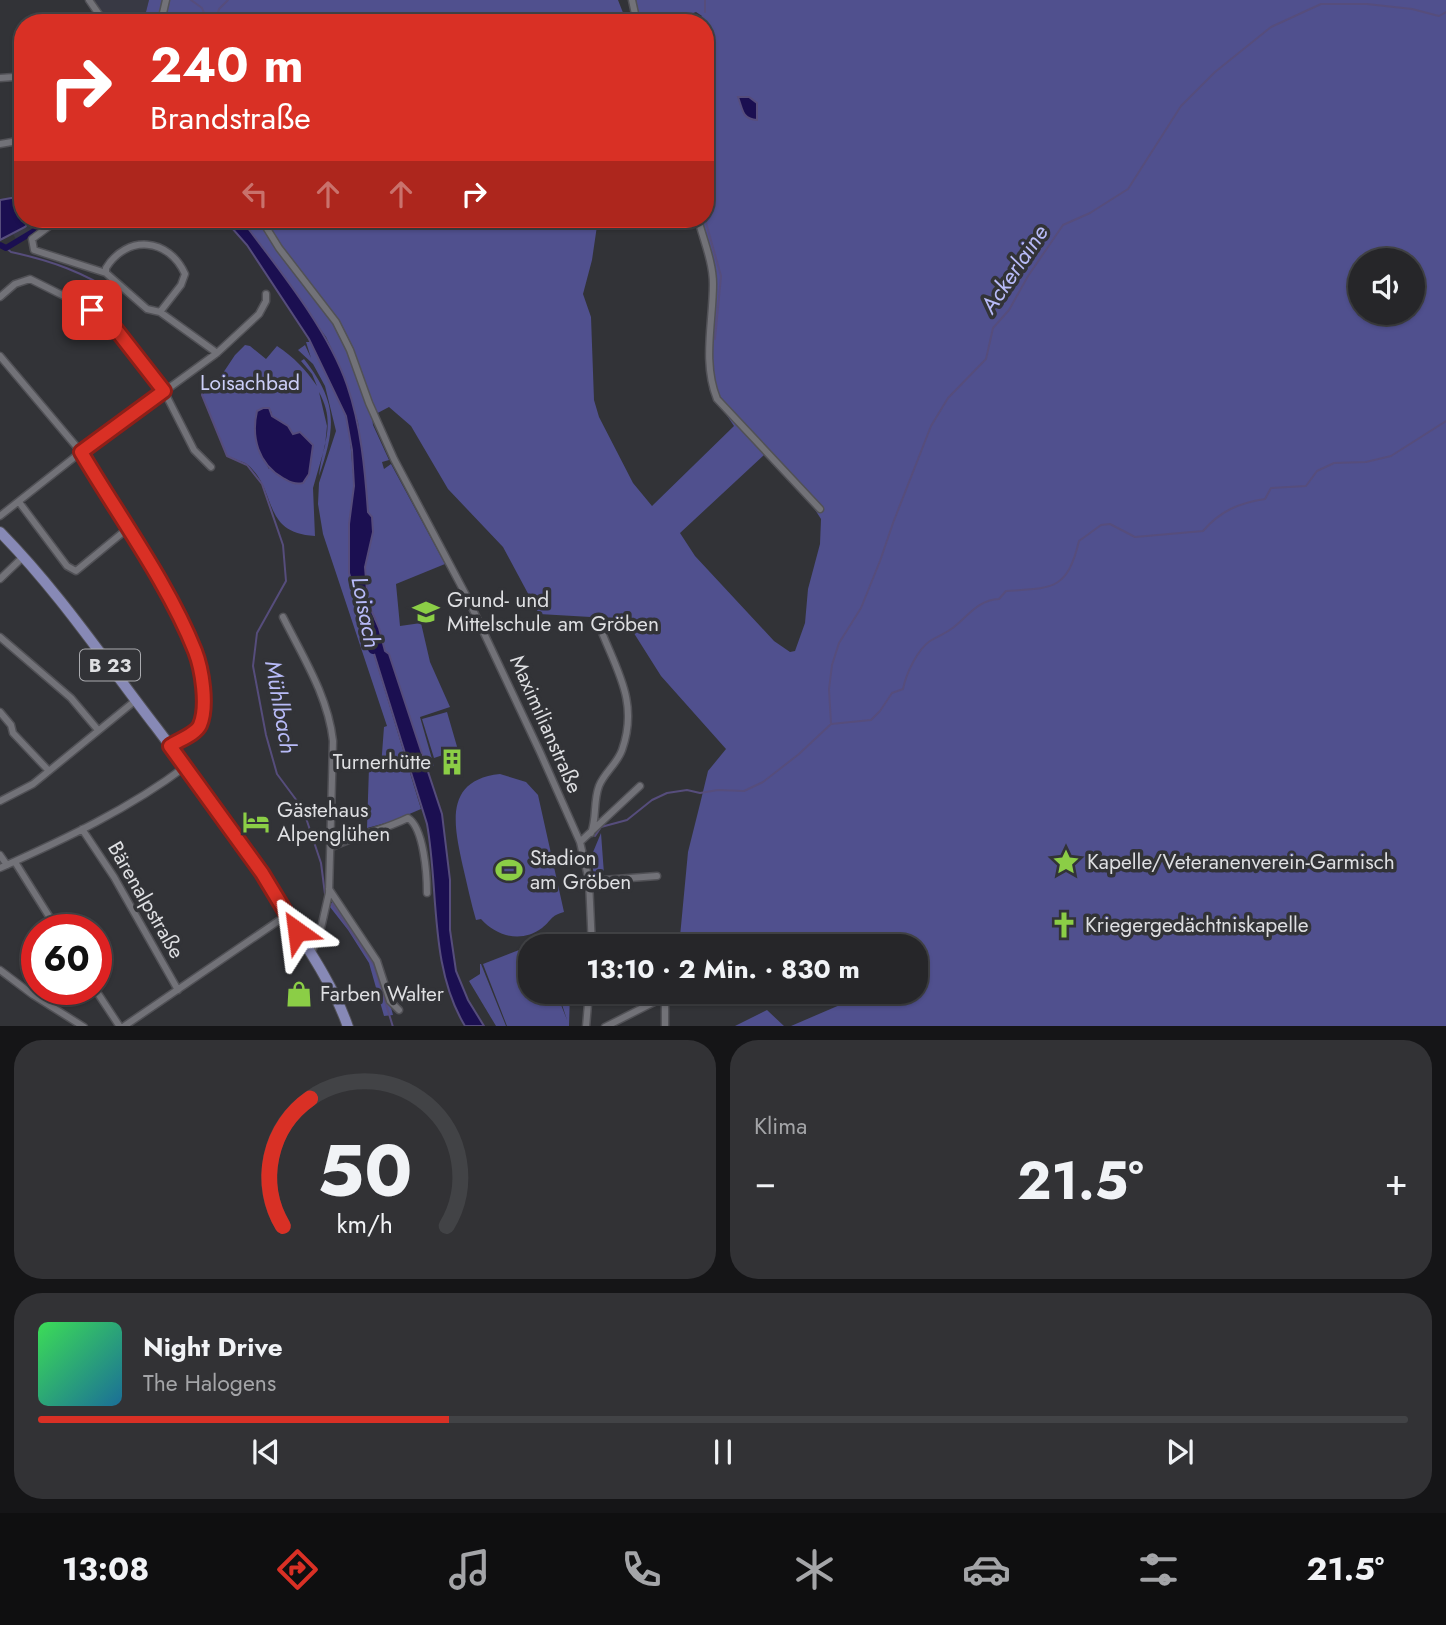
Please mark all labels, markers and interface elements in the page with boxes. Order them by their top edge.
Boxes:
text: 240 m [150,30,304,100]
icon: right [35,42,126,133]
text: Brandstraße [150,95,311,141]
icon: left [236,175,274,213]
icon: ahead [309,175,347,213]
icon: ahead [382,175,420,213]
icon: right [455,175,493,213]
water label: Ackerlaine [971,217,1057,321]
map controls [1348,248,1425,325]
button: sound [1348,248,1425,325]
pin [62,280,122,340]
icon: arrive [73,291,111,329]
park label: Loisachbad [200,368,300,398]
water label: Loisach [342,573,390,651]
place label: Grund- und Mittelschule am Gröben [447,585,659,639]
school or university icon: Grund- und Mittelschule am Gröben [411,597,441,627]
road number: B 23 [80,650,140,680]
street label: Maximilianstraße [502,650,590,798]
water label: Mühlbach [256,658,306,756]
place label: Turnerhütte [333,747,431,777]
building icon: Turnerhütte [437,747,467,777]
place label: Gästehaus Alpenglühen [277,795,390,849]
hotel icon: Gästehaus Alpenglühen [241,807,271,837]
street label: Bärenalpstraße [100,836,192,964]
place label: Stadion am Gröben [530,843,631,897]
place icon: Kapelle/Veteranenverein-Garmisch [1051,847,1081,877]
place label: Kapelle/Veteranenverein-Garmisch [1087,847,1395,877]
sports icon: Stadion am Gröben [494,855,524,885]
position arrow [260,894,334,968]
church icon: Kriegergedächtniskapelle [1049,910,1079,940]
place label: Kriegergedächtniskapelle [1085,910,1309,940]
speed limit sign: 60 [21,914,112,1005]
text: 13:10 · 2 Min. · 830 m [586,950,860,988]
shop icon: Farben Walter [284,979,314,1009]
place label: Farben Walter [320,979,445,1009]
text: Klima [754,1109,807,1143]
text: 50 [317,1118,413,1223]
text: 21.5° [1017,1143,1144,1219]
text: − [754,1154,776,1209]
text: + [1385,1154,1408,1209]
text: km/h [337,1205,393,1241]
text: Night Drive [143,1328,283,1366]
text: The Halogens [143,1366,276,1400]
icon: previous [247,1433,285,1471]
icon: pause [704,1433,742,1471]
icon: next [1161,1433,1199,1471]
icon: directions [273,1545,322,1594]
icon: music [445,1545,494,1594]
icon: phone [617,1545,666,1594]
icon: climate [790,1545,839,1594]
icon: car [962,1545,1011,1594]
icon: filters [1134,1545,1183,1594]
text: 13:08 [62,1546,149,1592]
text: 21.5° [1307,1546,1384,1592]

